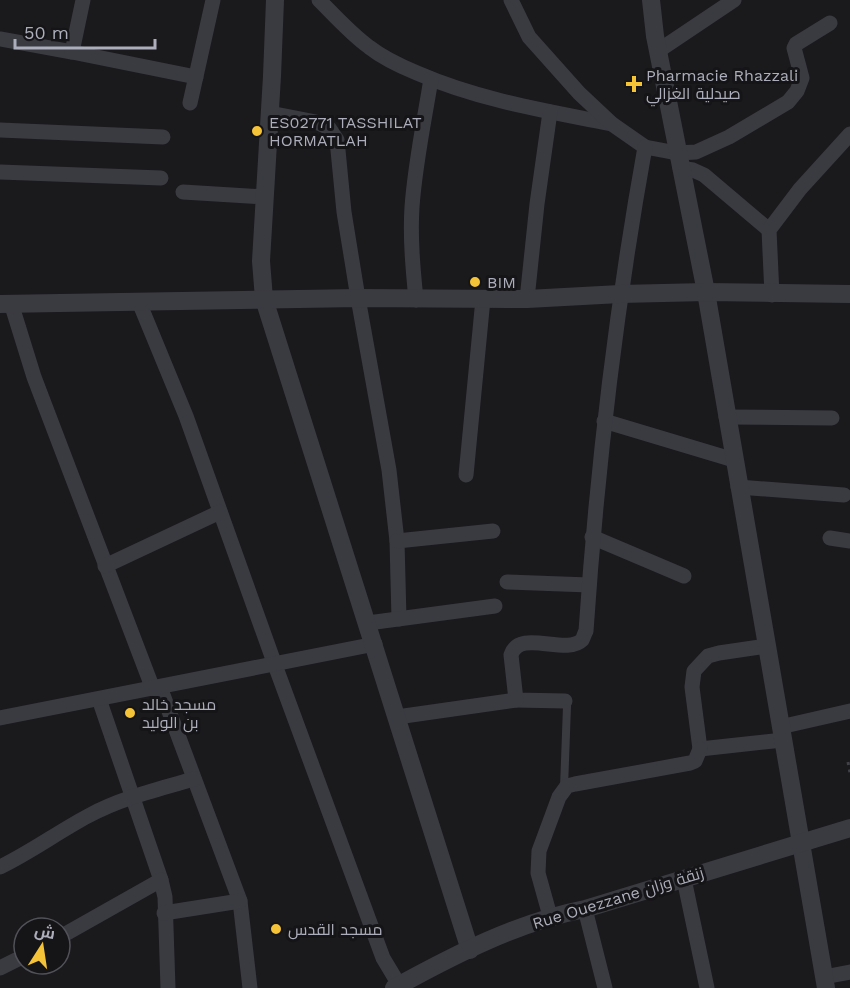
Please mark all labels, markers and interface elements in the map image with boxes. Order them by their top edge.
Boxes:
scale bar [15,12,154,50]
text: 50 m [24,22,69,43]
place label: Pharmacie Rhazzali صيدلية الغزالي [646,66,798,107]
marker: Pharmacie Rhazzali صيدلية الغزالي [627,77,641,91]
place label: ES02771 TASSHILAT HORMATLAH [269,113,422,150]
marker: ES02771 TASSHILAT HORMATLAH [250,124,264,138]
place label: BIM [487,273,516,292]
marker: BIM [468,275,482,289]
place label: مسجد خالد بن الوليد [142,695,216,733]
marker: مسجد خالد بن الوليد [123,706,137,720]
street label: Rue Ouezzane زنقة وزان [530,863,706,934]
north arrow [12,916,72,976]
text: ش [33,920,57,943]
place label: مسجد القدس [288,920,383,940]
marker: مسجد القدس [269,922,283,936]

